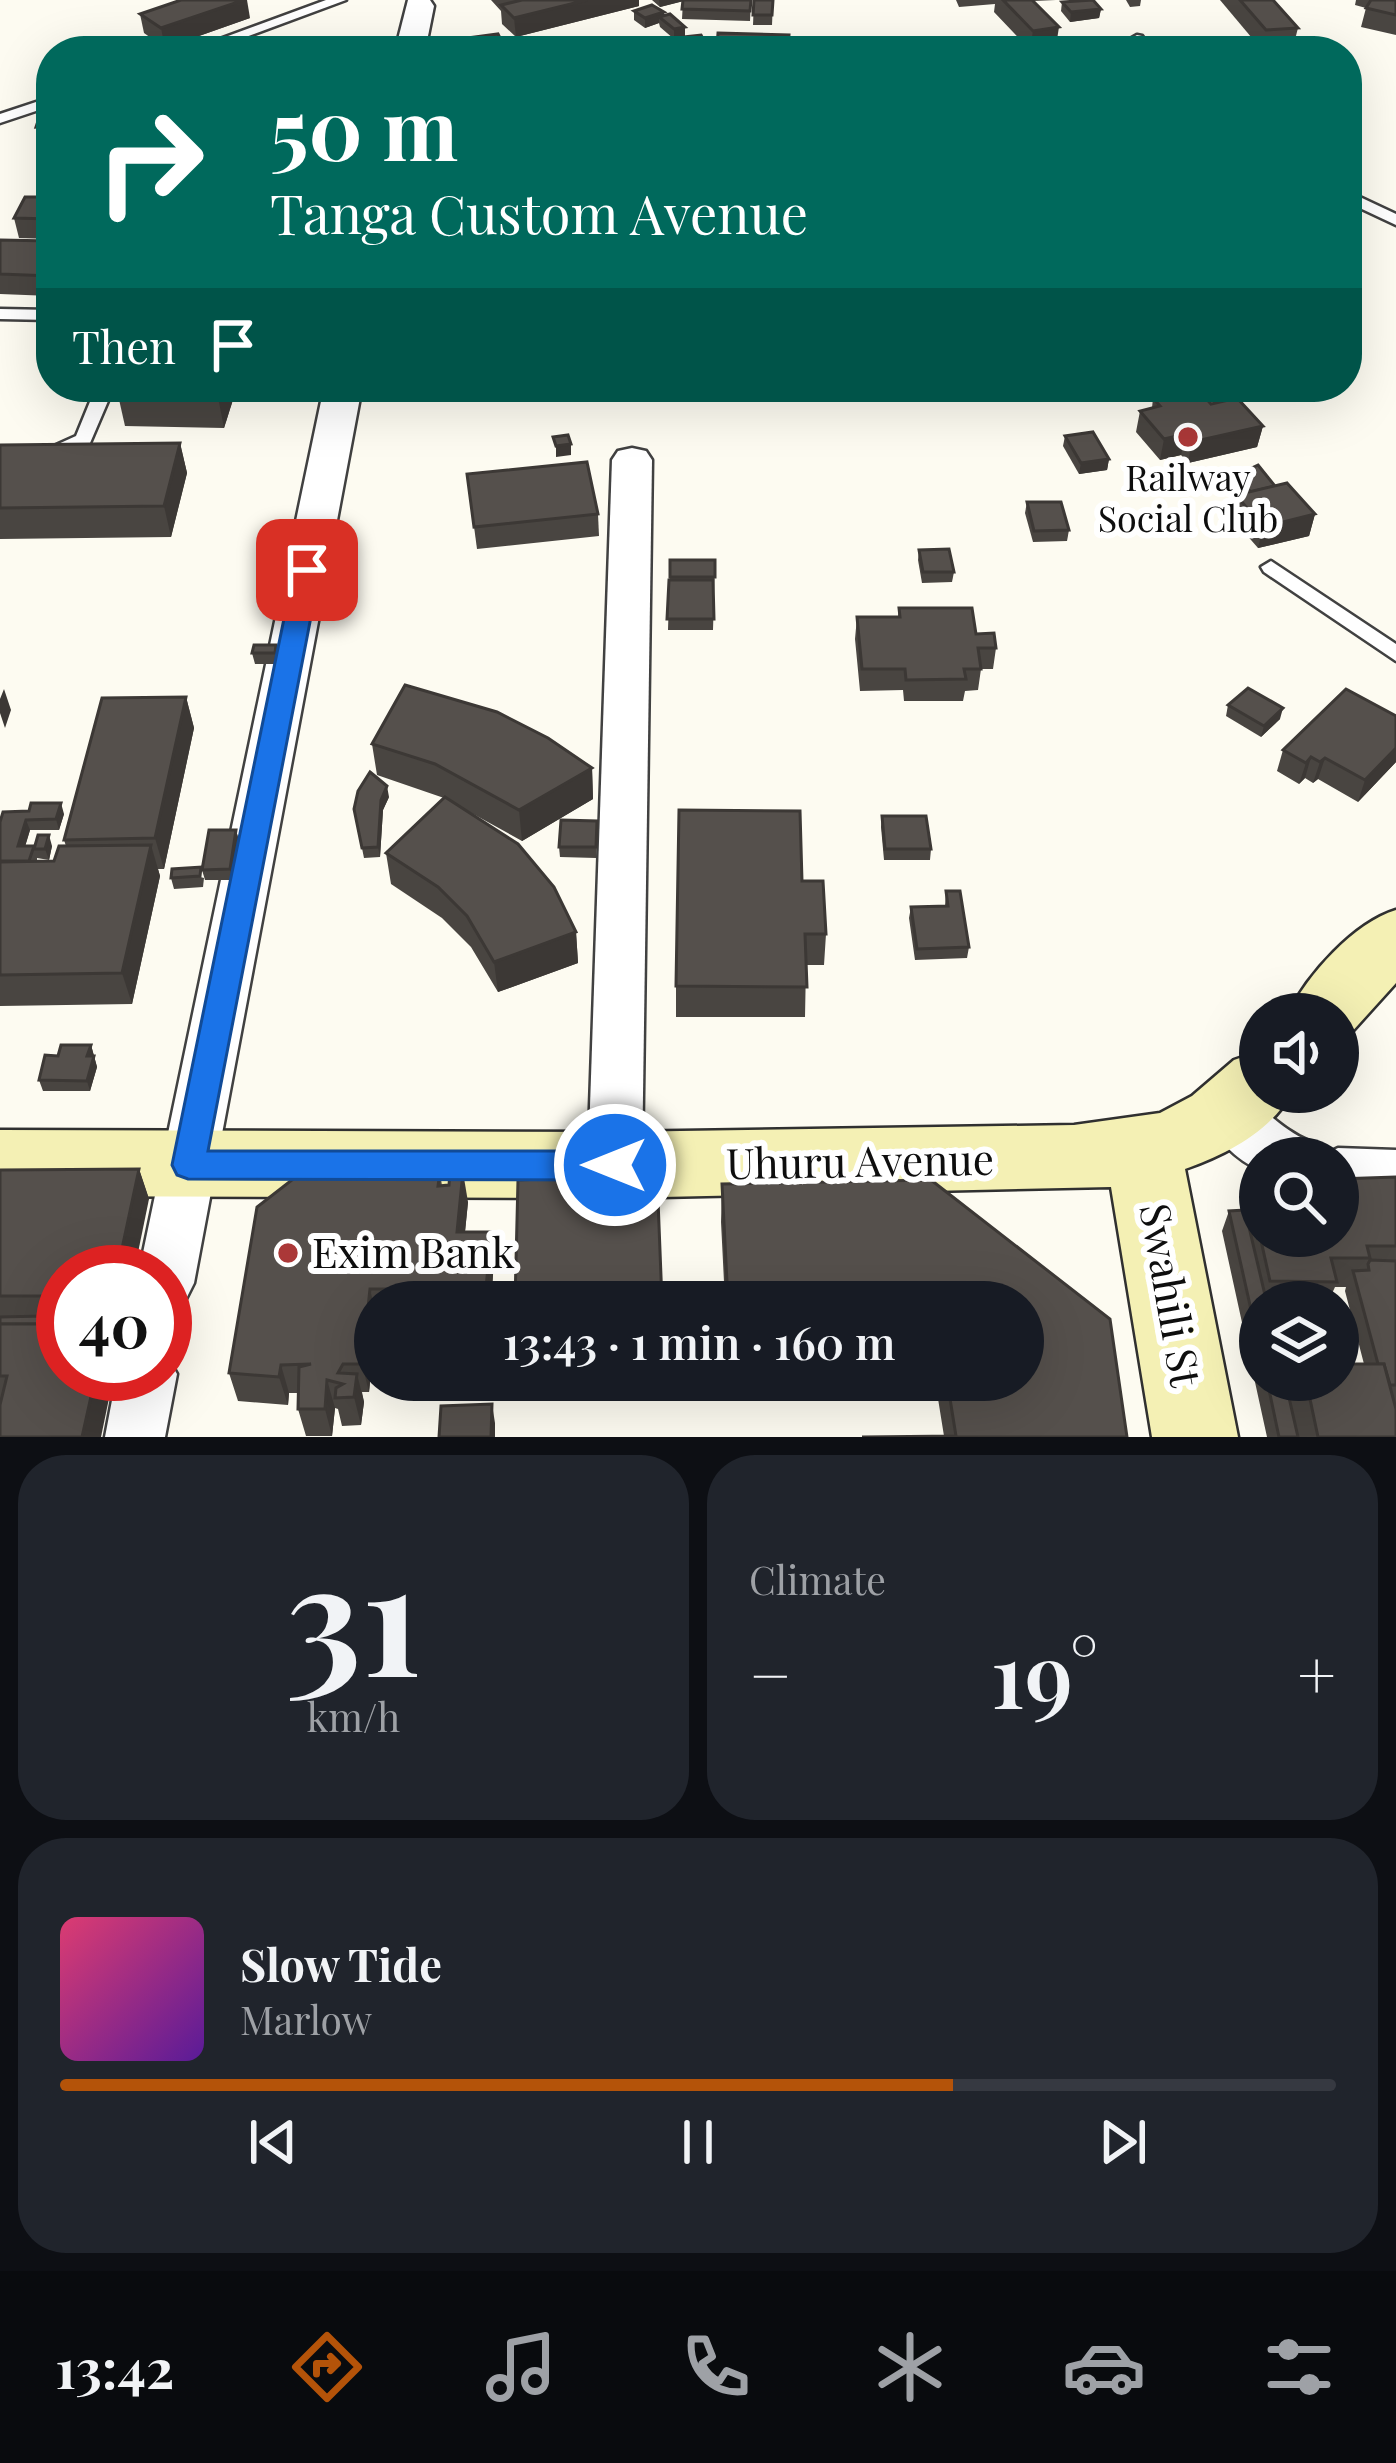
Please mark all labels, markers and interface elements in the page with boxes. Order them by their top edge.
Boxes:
text: 50 m [270,70,458,182]
icon: right [72,84,228,240]
text: Tanga Custom Avenue [270,177,808,249]
icon: arrive [200,312,266,378]
text: Then [72,315,176,375]
marker: Railway Social Club [1175,424,1201,450]
place label: Railway Social Club [1098,452,1278,541]
pin [256,519,358,621]
icon: arrive [274,537,340,603]
map controls [1239,993,1359,1401]
button: sound [1239,993,1359,1113]
position arrow [552,1102,678,1228]
street label: Uhuru Avenue [726,1130,994,1190]
button: search [1239,1137,1359,1257]
street label: Swahili St [1128,1199,1216,1392]
place label: Exim Bank [312,1223,515,1279]
marker: Exim Bank [275,1240,301,1266]
speed limit sign: 40 [36,1245,192,1401]
button: layers [1239,1281,1359,1401]
text: 13:43 · 1 min · 160 m [503,1311,895,1371]
text: 31 [286,1508,421,1716]
text: Climate [749,1553,886,1605]
text: 19° [991,1612,1098,1732]
text: − [749,1629,792,1717]
text: + [1297,1629,1336,1717]
text: km/h [307,1690,400,1742]
text: Slow Tide [240,1933,442,1993]
text: Marlow [240,1993,372,2045]
icon: previous [240,2109,306,2175]
icon: pause [665,2109,731,2175]
icon: next [1090,2109,1156,2175]
icon: directions [285,2325,369,2409]
icon: music [479,2325,563,2409]
icon: phone [674,2325,758,2409]
icon: climate [868,2325,952,2409]
icon: car [1062,2325,1146,2409]
icon: filters [1257,2325,1341,2409]
text: 13:42 [55,2331,174,2403]

